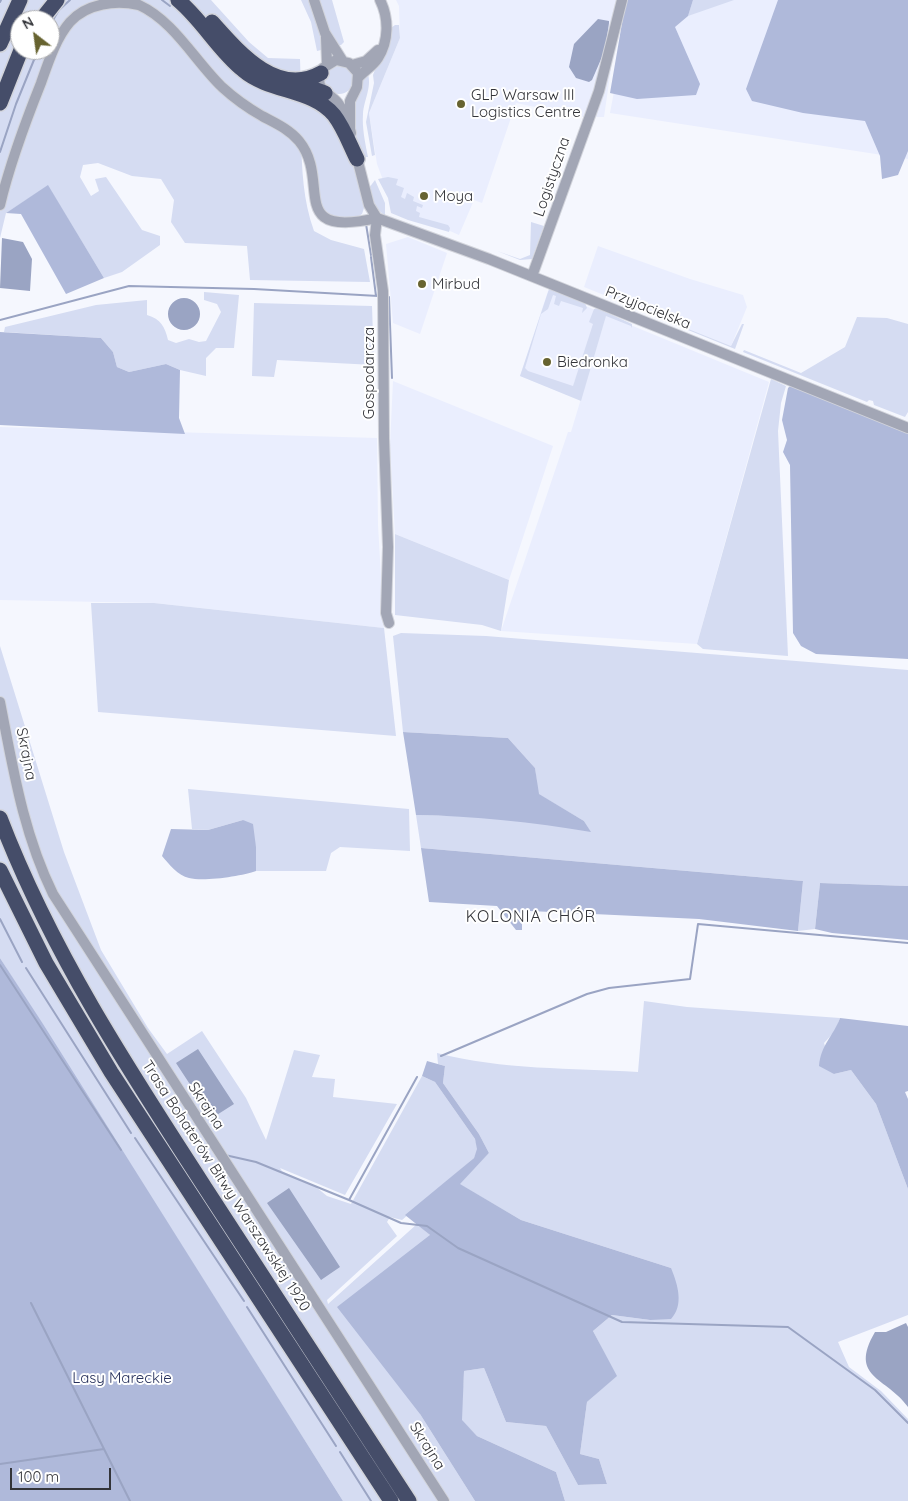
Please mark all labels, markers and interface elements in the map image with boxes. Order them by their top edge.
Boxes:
north arrow [10,10,60,60]
text: N [19,13,37,33]
place label: GLP Warsaw III Logistics Centre [471,86,581,121]
marker: GLP Warsaw III Logistics Centre [455,98,467,110]
street label: Logistyczna [530,135,574,219]
place label: Moya [434,187,473,205]
marker: Moya [418,190,430,202]
place label: Mirbud [432,275,480,293]
marker: Mirbud [416,278,428,290]
street label: Przyjacielska [603,283,693,333]
street label: Gospodarcza [360,327,378,419]
place label: Biedronka [557,353,628,371]
marker: Biedronka [541,356,553,368]
street label: Skrajna [12,726,40,782]
district label: KOLONIA CHÓR [464,907,598,927]
street label: Trasa Bohaterów Bitwy Warszawskiej 1920 [138,1057,314,1315]
street label: Skrajna [184,1079,228,1133]
park label: Lasy Mareckie [72,1369,172,1387]
street label: Skrajna [405,1419,449,1473]
scale bar [12,1458,114,1490]
text: 100 m [18,1467,59,1486]

